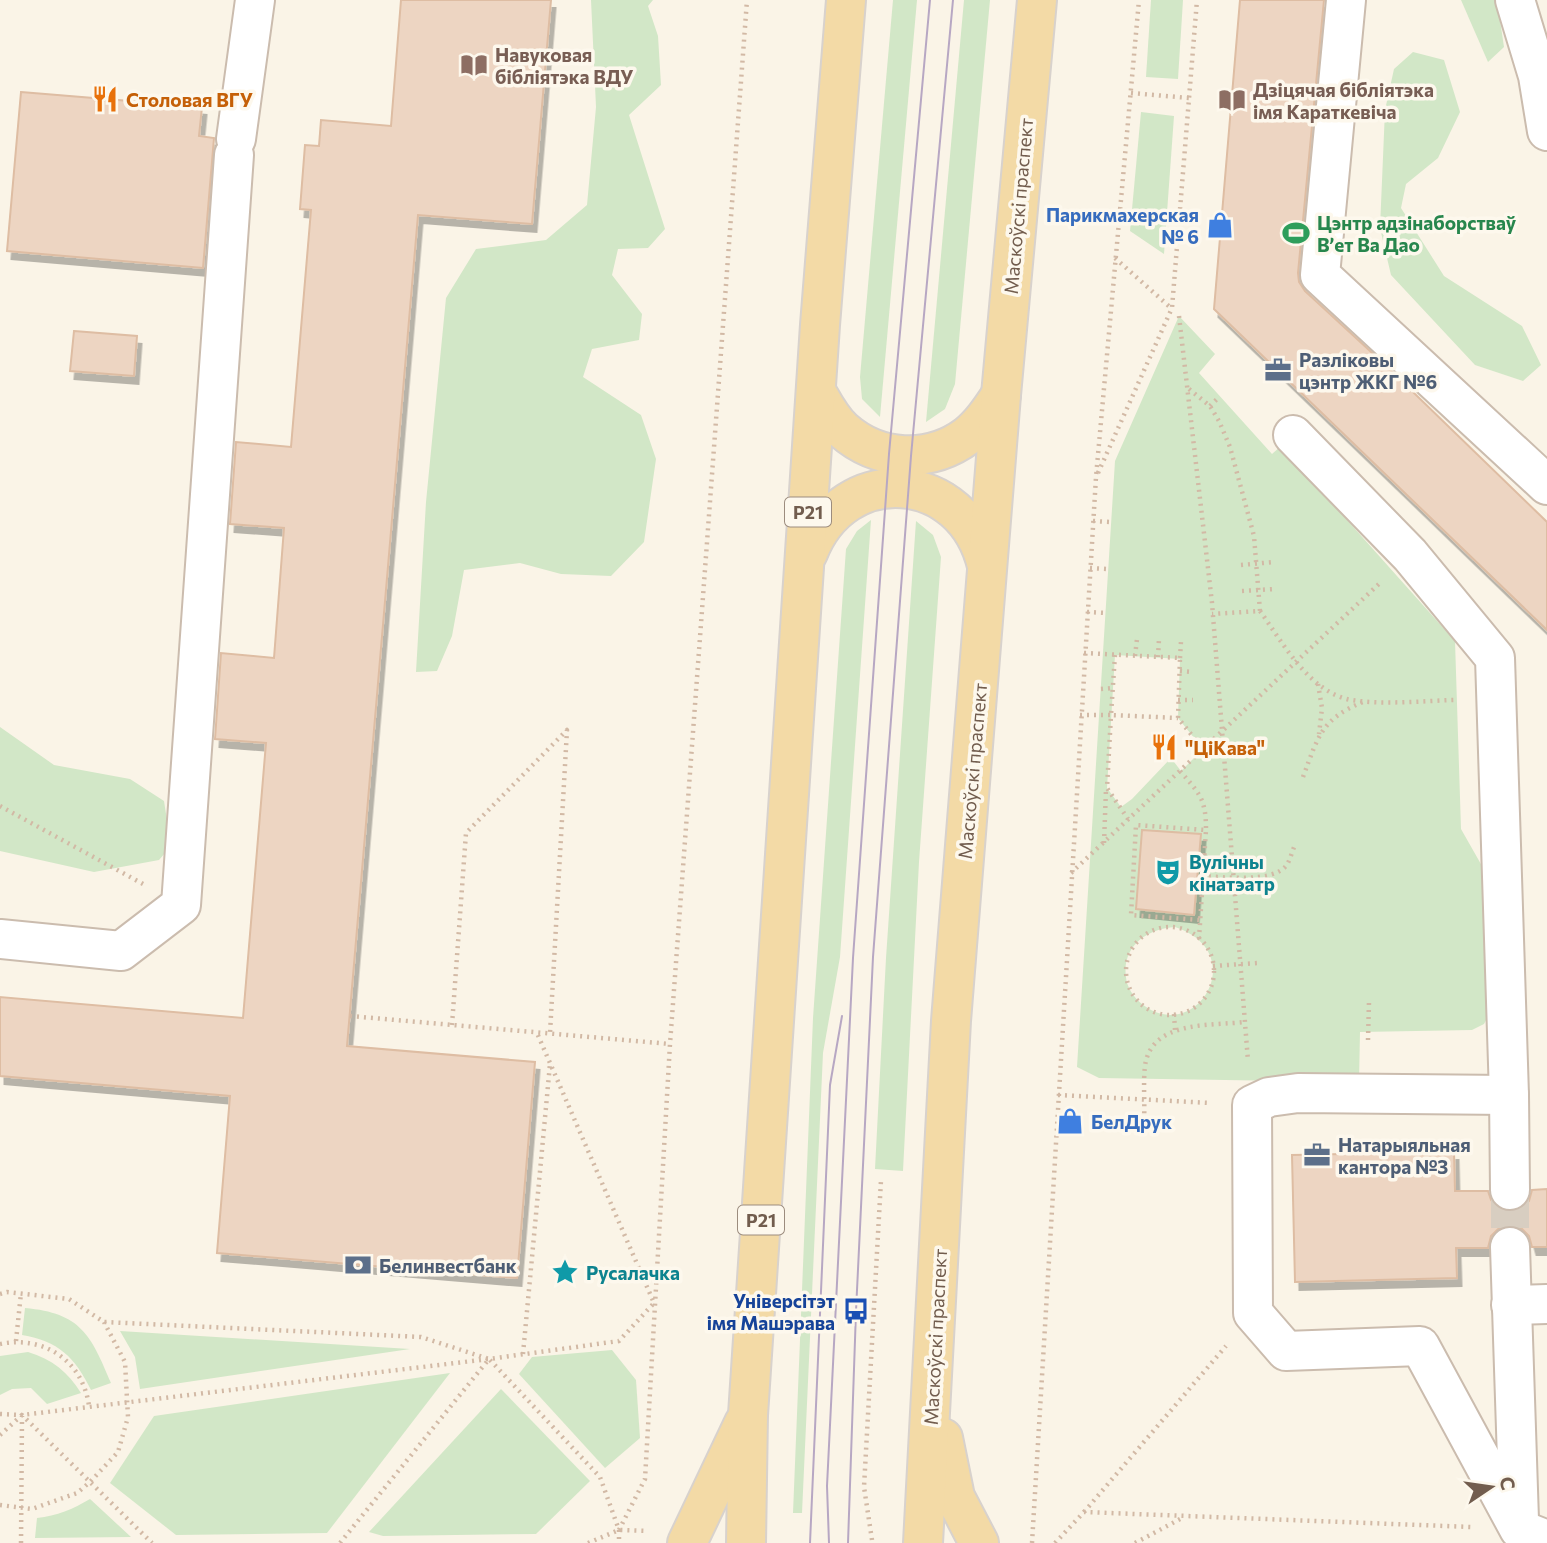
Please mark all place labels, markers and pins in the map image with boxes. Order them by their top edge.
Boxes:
place label: Навуковая бібліятэка ВДУ [495,43,634,88]
library icon: Навуковая бібліятэка ВДУ [459,50,489,80]
place label: Дзіцячая бібліятэка імя Караткевіча [1253,78,1434,123]
restaurant icon: Столовая ВГУ [90,84,120,114]
library icon: Дзіцячая бібліятэка імя Караткевіча [1217,85,1247,115]
place label: Столовая ВГУ [126,88,253,111]
place label: Парикмахерская № 6 [1046,203,1199,248]
shop icon: Парикмахерская № 6 [1205,210,1235,240]
place label: Цэнтр адзінаборстваў Вʼет Ва Дао [1317,211,1517,256]
sports icon: Цэнтр адзінаборстваў Вʼет Ва Дао [1281,218,1311,248]
place label: Разліковы цэнтр ЖКГ №6 [1299,348,1437,393]
office icon: Разліковы цэнтр ЖКГ №6 [1263,355,1293,385]
restaurant icon: "ЦіКава" [1149,732,1179,762]
place label: "ЦіКава" [1185,736,1265,759]
place label: Вулічны кінатэатр [1189,850,1275,895]
theatre icon: Вулічны кінатэатр [1153,857,1183,887]
shop icon: БелДрук [1055,1106,1085,1136]
place label: БелДрук [1091,1110,1172,1133]
place label: Натарыяльная кантора №3 [1338,1133,1471,1178]
office icon: Натарыяльная кантора №3 [1302,1140,1332,1170]
bank icon: Белинвестбанк [343,1250,373,1280]
place label: Белинвестбанк [379,1254,517,1277]
place icon: Русалачка [550,1257,580,1287]
place label: Русалачка [586,1261,680,1284]
place label: Універсітэт імя Машэрава [707,1289,835,1334]
bus stop icon: Універсітэт імя Машэрава [841,1296,871,1326]

